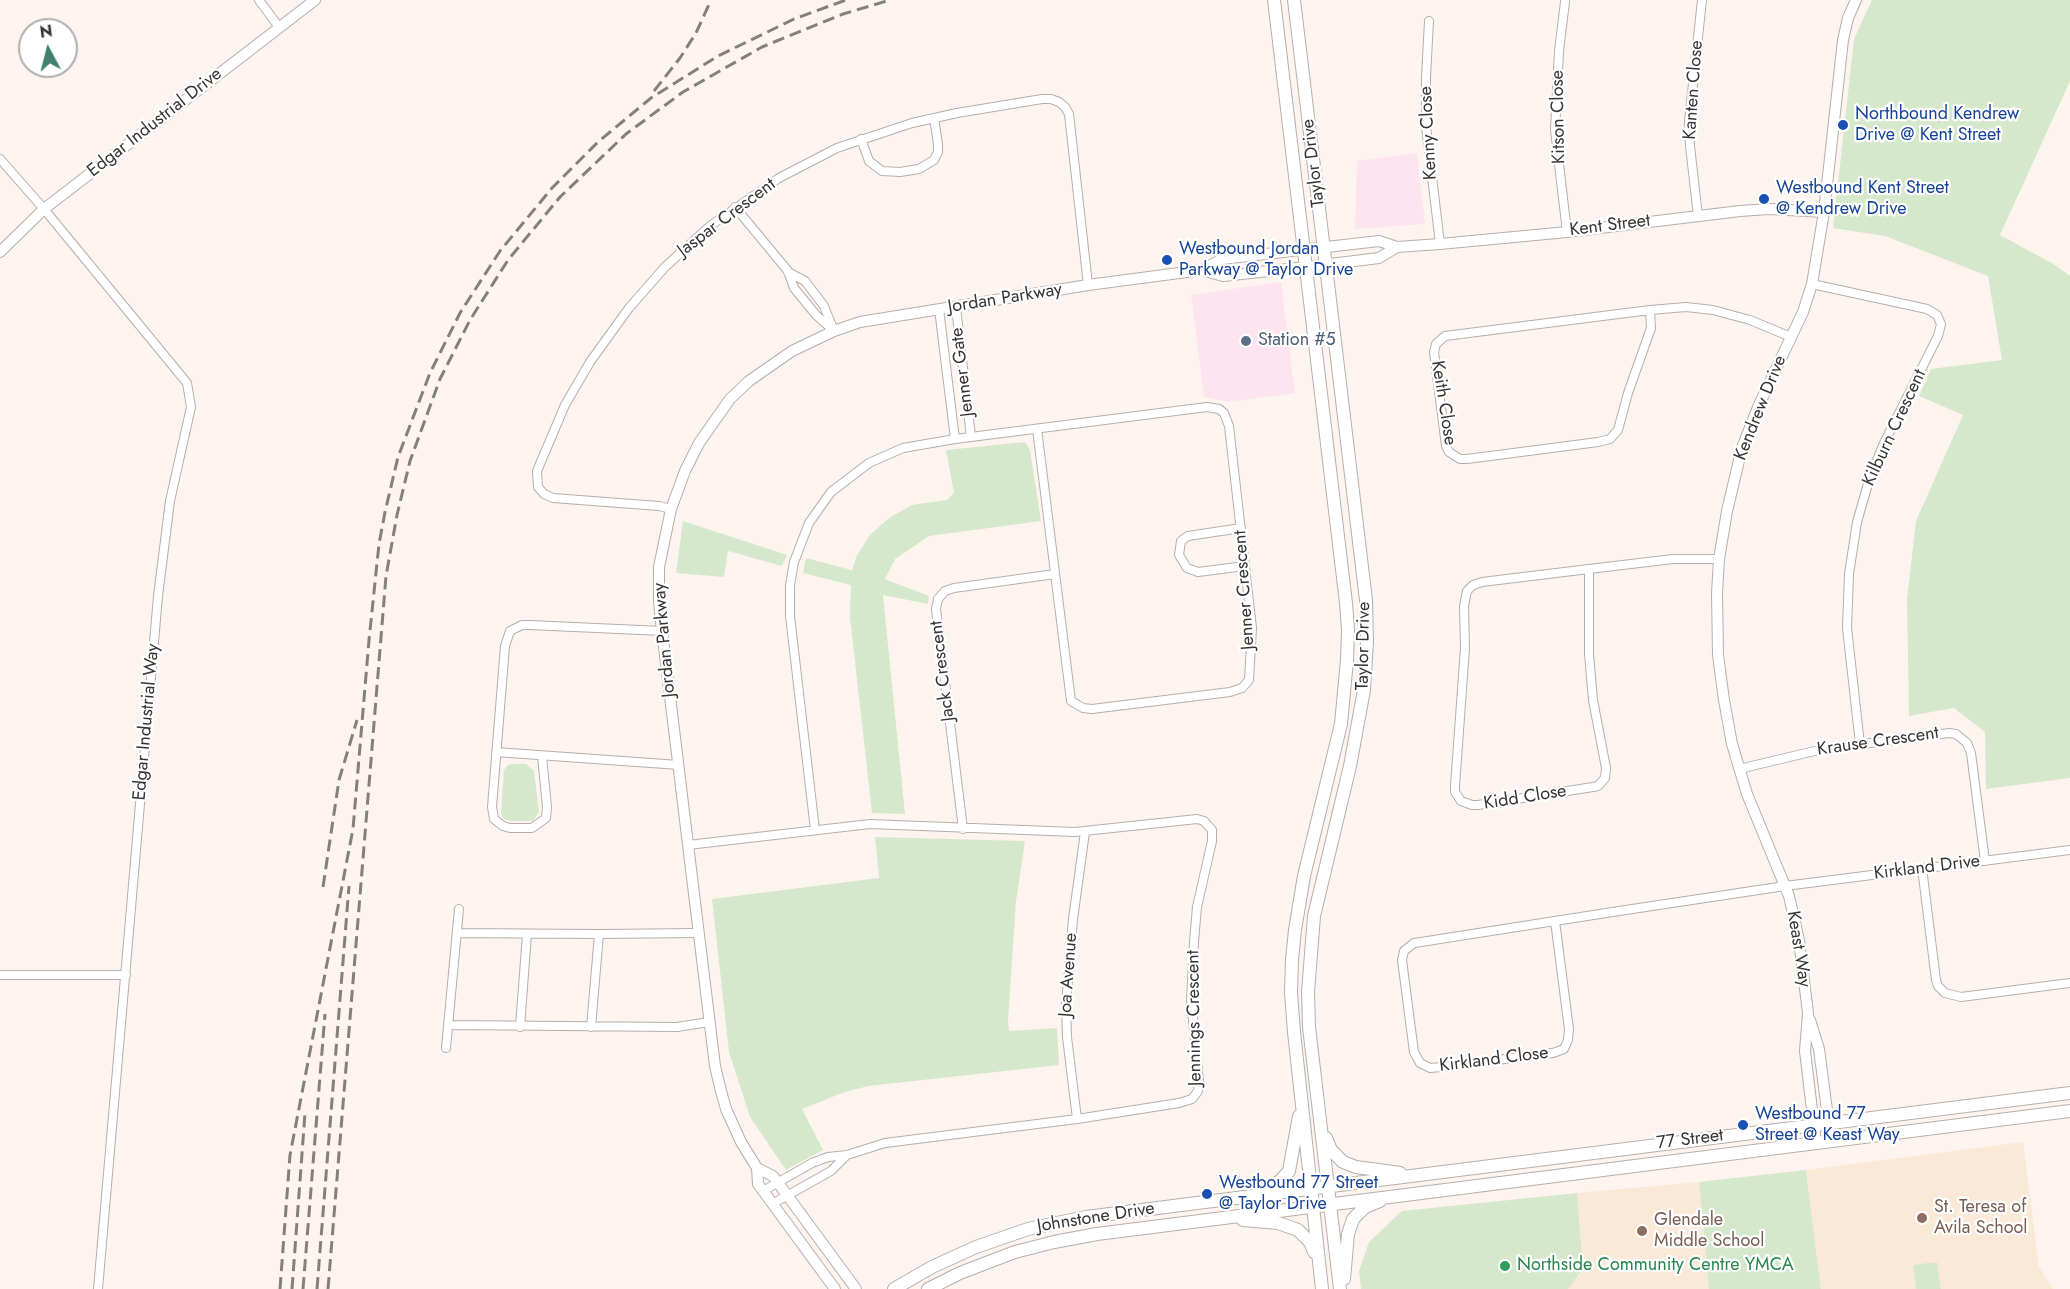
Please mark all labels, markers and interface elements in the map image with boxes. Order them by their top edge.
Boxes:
north arrow [18,18,78,78]
text: N [38,19,54,44]
street label: Kanten Close [1680,40,1708,140]
street label: Edgar Industrial Drive [83,64,227,182]
street label: Kitson Close [1547,70,1571,164]
street label: Kenny Close [1416,86,1442,180]
place label: Northbound Kendrew Drive @ Kent Street [1855,104,2019,146]
street label: Taylor Drive [1298,118,1330,208]
marker: Northbound Kendrew Drive @ Kent Street [1836,118,1850,132]
street label: Jaspar Crescent [674,174,780,262]
place label: Westbound Kent Street @ Kendrew Drive [1776,178,1949,220]
marker: Westbound Kent Street @ Kendrew Drive [1757,192,1771,206]
street label: Kent Street [1568,210,1652,242]
place label: Westbound Jordan Parkway @ Taylor Drive [1179,239,1353,282]
marker: Westbound Jordan Parkway @ Taylor Drive [1160,253,1174,267]
street label: Jordan Parkway [946,279,1064,319]
street label: Jenner Gate [947,326,979,418]
place label: Station #5 [1258,330,1336,352]
marker: Station #5 [1239,334,1253,348]
street label: Kendrew Drive [1730,352,1792,464]
street label: Keith Close [1426,359,1460,447]
street label: Kilburn Crescent [1859,366,1931,490]
street label: Jenner Crescent [1230,530,1260,650]
street label: Jordan Parkway [649,582,681,698]
street label: Taylor Drive [1352,602,1376,690]
street label: Jack Crescent [926,619,960,723]
street label: Edgar Industrial Way [129,643,165,801]
street label: Krause Crescent [1816,723,1940,761]
street label: Kidd Close [1482,781,1568,815]
street label: Kirkland Drive [1873,851,1981,885]
street label: Keast Way [1781,909,1815,989]
street label: Joa Avenue [1055,932,1083,1018]
street label: Jennings Crescent [1183,950,1207,1086]
street label: Kirkland Close [1438,1043,1550,1077]
place label: Westbound 77 Street @ Keast Way [1755,1104,1900,1146]
marker: Westbound 77 Street @ Keast Way [1736,1118,1750,1132]
street label: 77 Street [1655,1125,1725,1155]
place label: Westbound 77 Street @ Taylor Drive [1219,1173,1378,1216]
marker: Westbound 77 Street @ Taylor Drive [1200,1187,1214,1201]
place label: St. Teresa of Avila School [1934,1197,2027,1240]
street label: Johnstone Drive [1036,1198,1156,1238]
place label: Glendale Middle School [1654,1210,1764,1252]
marker: St. Teresa of Avila School [1915,1211,1929,1225]
marker: Glendale Middle School [1635,1224,1649,1238]
place label: Northside Community Centre YMCA [1517,1255,1794,1277]
marker: Northside Community Centre YMCA [1498,1259,1512,1273]

